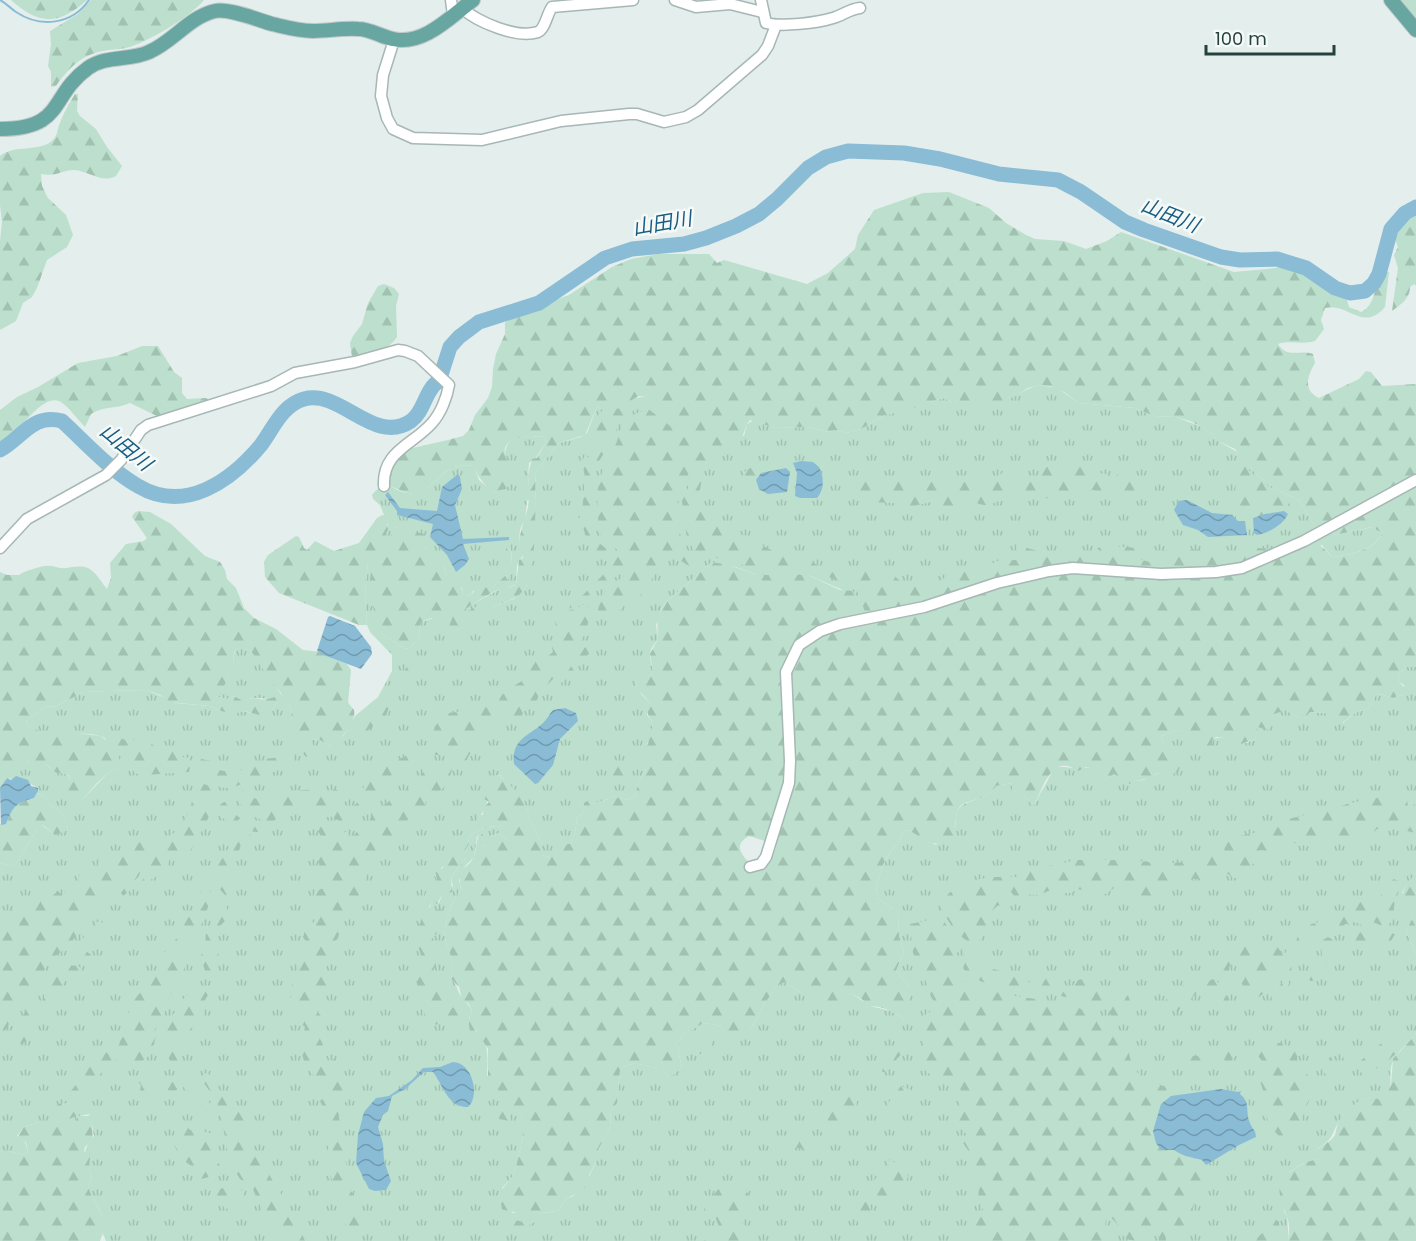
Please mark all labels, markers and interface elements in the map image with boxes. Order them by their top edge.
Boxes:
scale bar [1206,18,1334,56]
text: 100 m [1215,26,1267,51]
water label: 山田川 [1137,191,1205,240]
water label: 山田川 [630,204,696,242]
water label: 山田川 [94,417,160,478]

